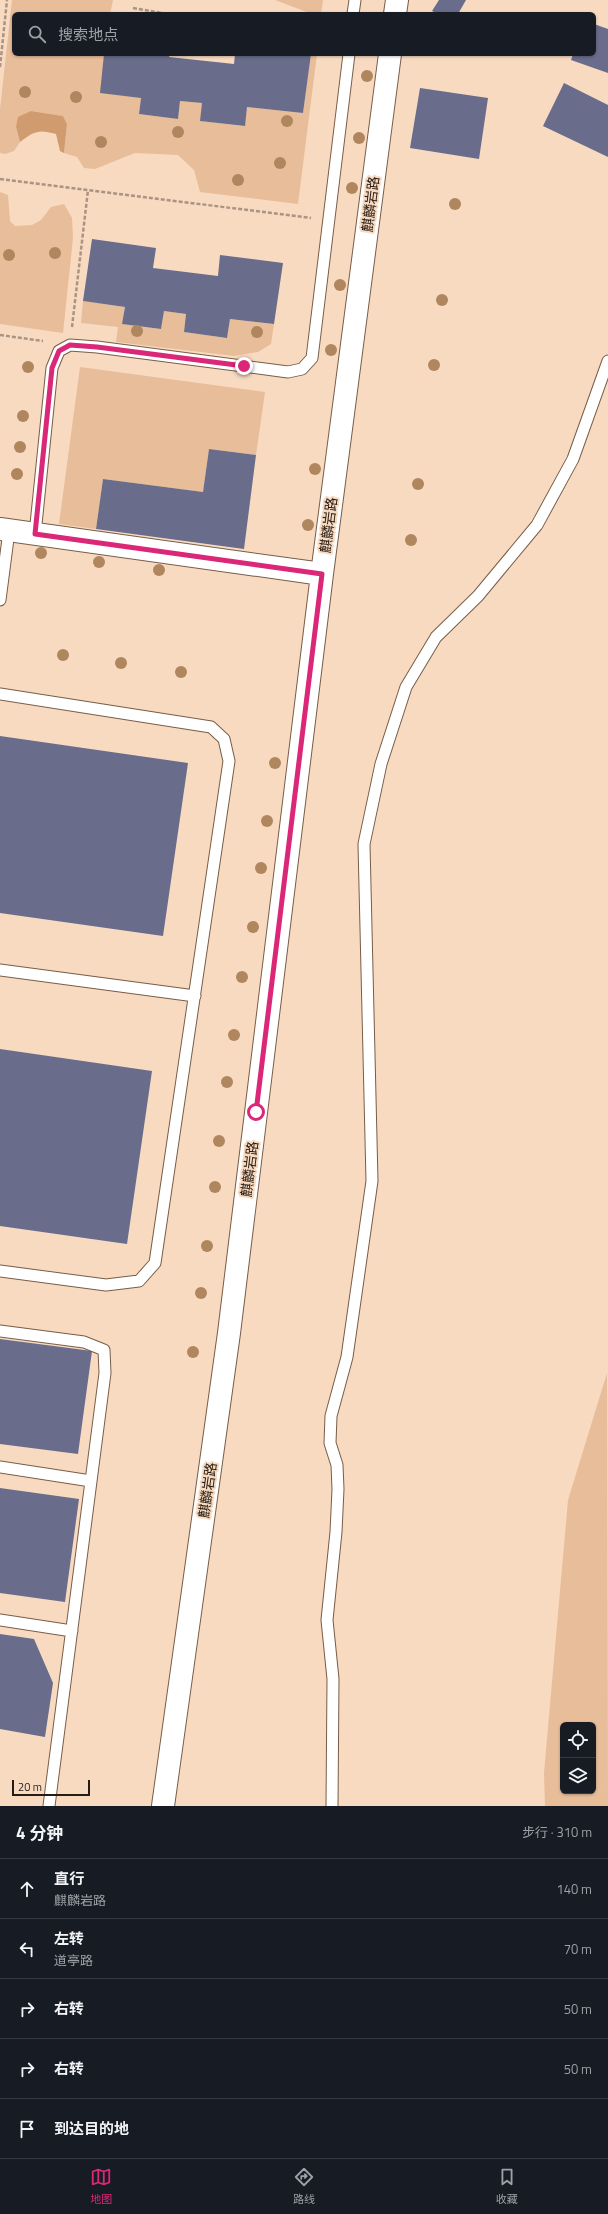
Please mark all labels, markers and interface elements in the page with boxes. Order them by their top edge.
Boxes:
search box [12,12,596,56]
icon: search [26,23,48,45]
text: 搜索地点 [58,23,118,46]
street label: 麒麟岩路 [356,175,384,233]
route end [235,357,253,375]
street label: 麒麟岩路 [314,496,342,554]
route start [247,1103,265,1121]
street label: 麒麟岩路 [235,1140,263,1198]
street label: 麒麟岩路 [193,1461,221,1519]
map controls [560,1722,596,1794]
button: locate [560,1722,596,1758]
button: layers [560,1758,596,1794]
scale bar [12,1778,90,1797]
text: 20 m [18,1779,42,1795]
text: 4 分钟 [16,1820,63,1846]
text: 步行 · 310 m [522,1822,592,1842]
text: 直行 [54,1867,84,1890]
icon: ahead [16,1878,38,1900]
text: 140 m [556,1879,592,1899]
text: 麒麟岩路 [54,1890,106,1910]
text: 左转 [54,1927,84,1950]
icon: left [16,1938,38,1960]
text: 70 m [564,1939,592,1959]
text: 道亭路 [54,1950,93,1970]
text: 右转 [54,1997,84,2020]
icon: right [16,1998,38,2020]
text: 50 m [564,1999,592,2019]
text: 右转 [54,2057,84,2080]
icon: right [16,2058,38,2080]
text: 50 m [564,2059,592,2079]
text: 到达目的地 [54,2117,129,2140]
icon: arrive [16,2118,38,2140]
tab: 地图 [90,2166,112,2207]
tab: 路线 [293,2166,315,2207]
tab: 收藏 [496,2166,518,2207]

